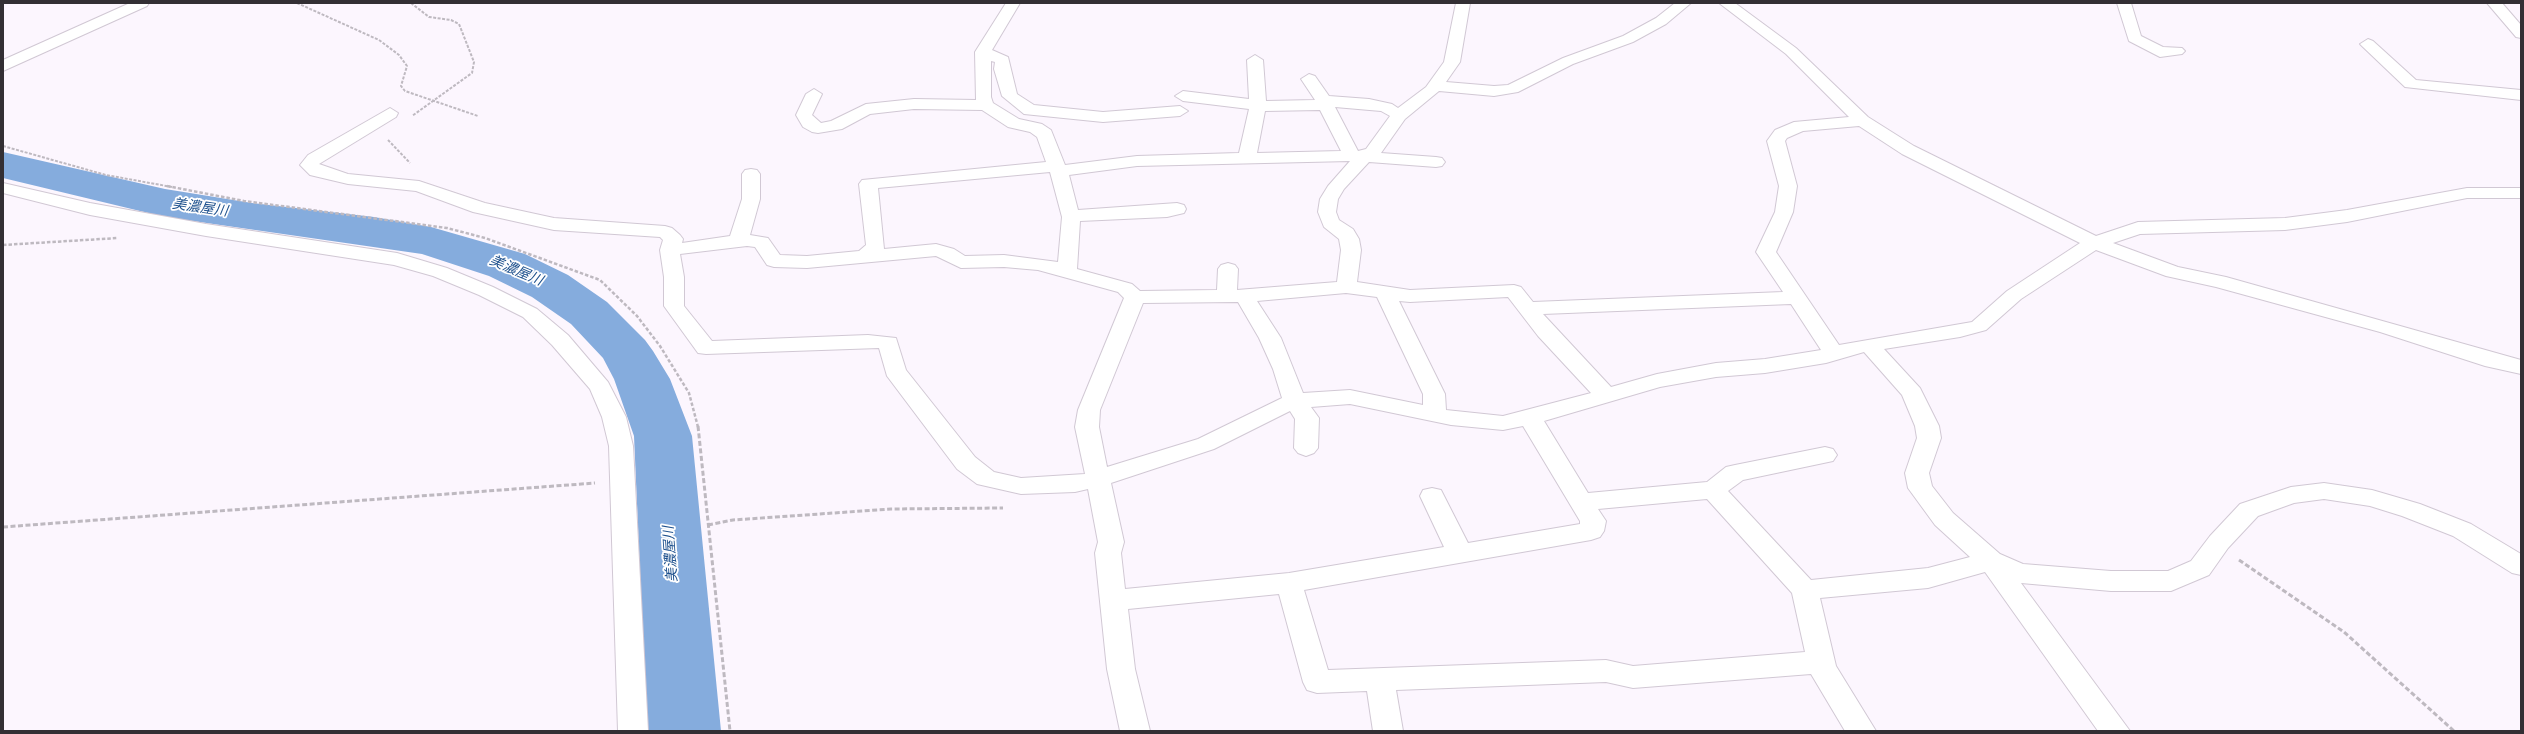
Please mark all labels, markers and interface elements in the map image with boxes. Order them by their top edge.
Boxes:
water label: 美濃屋川 [171,196,229,220]
water label: 美濃屋川 [487,252,545,290]
water label: 美濃屋川 [661,525,681,583]

